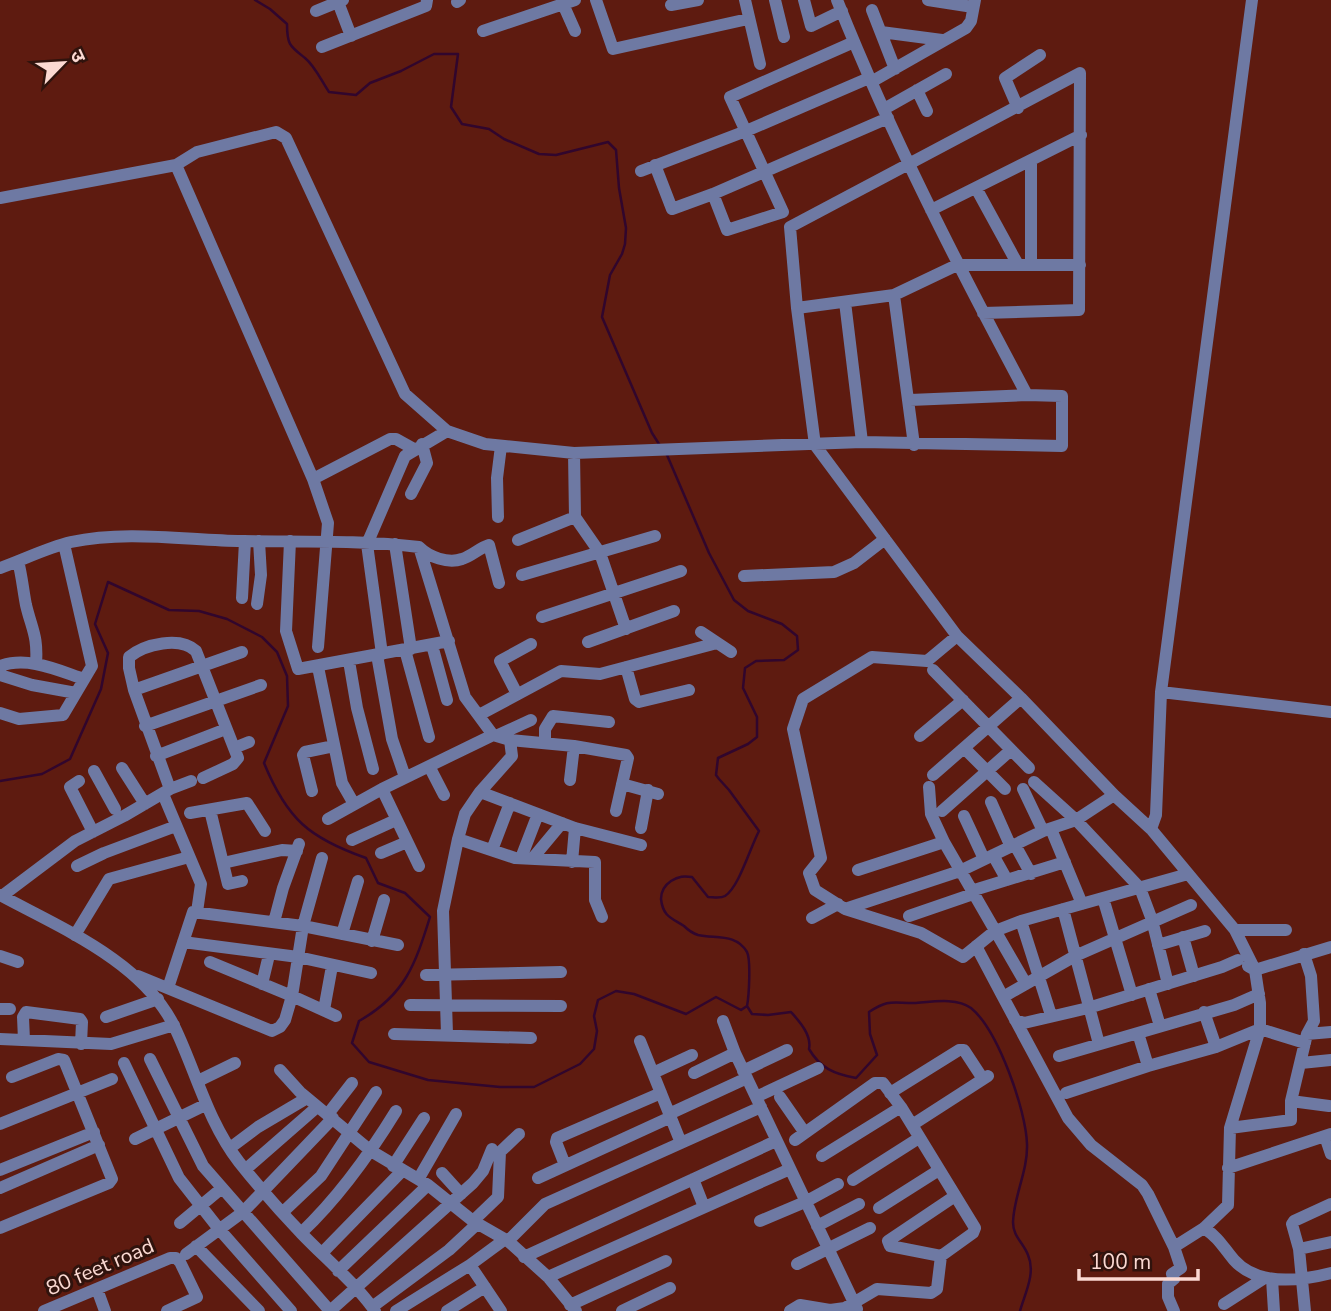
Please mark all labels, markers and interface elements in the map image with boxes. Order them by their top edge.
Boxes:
north arrow [28,28,98,98]
text: उ [63,46,92,68]
street label: 80 feet road [42,1232,158,1302]
scale bar [1079,1238,1198,1282]
text: 100 m [1090,1248,1151,1276]

